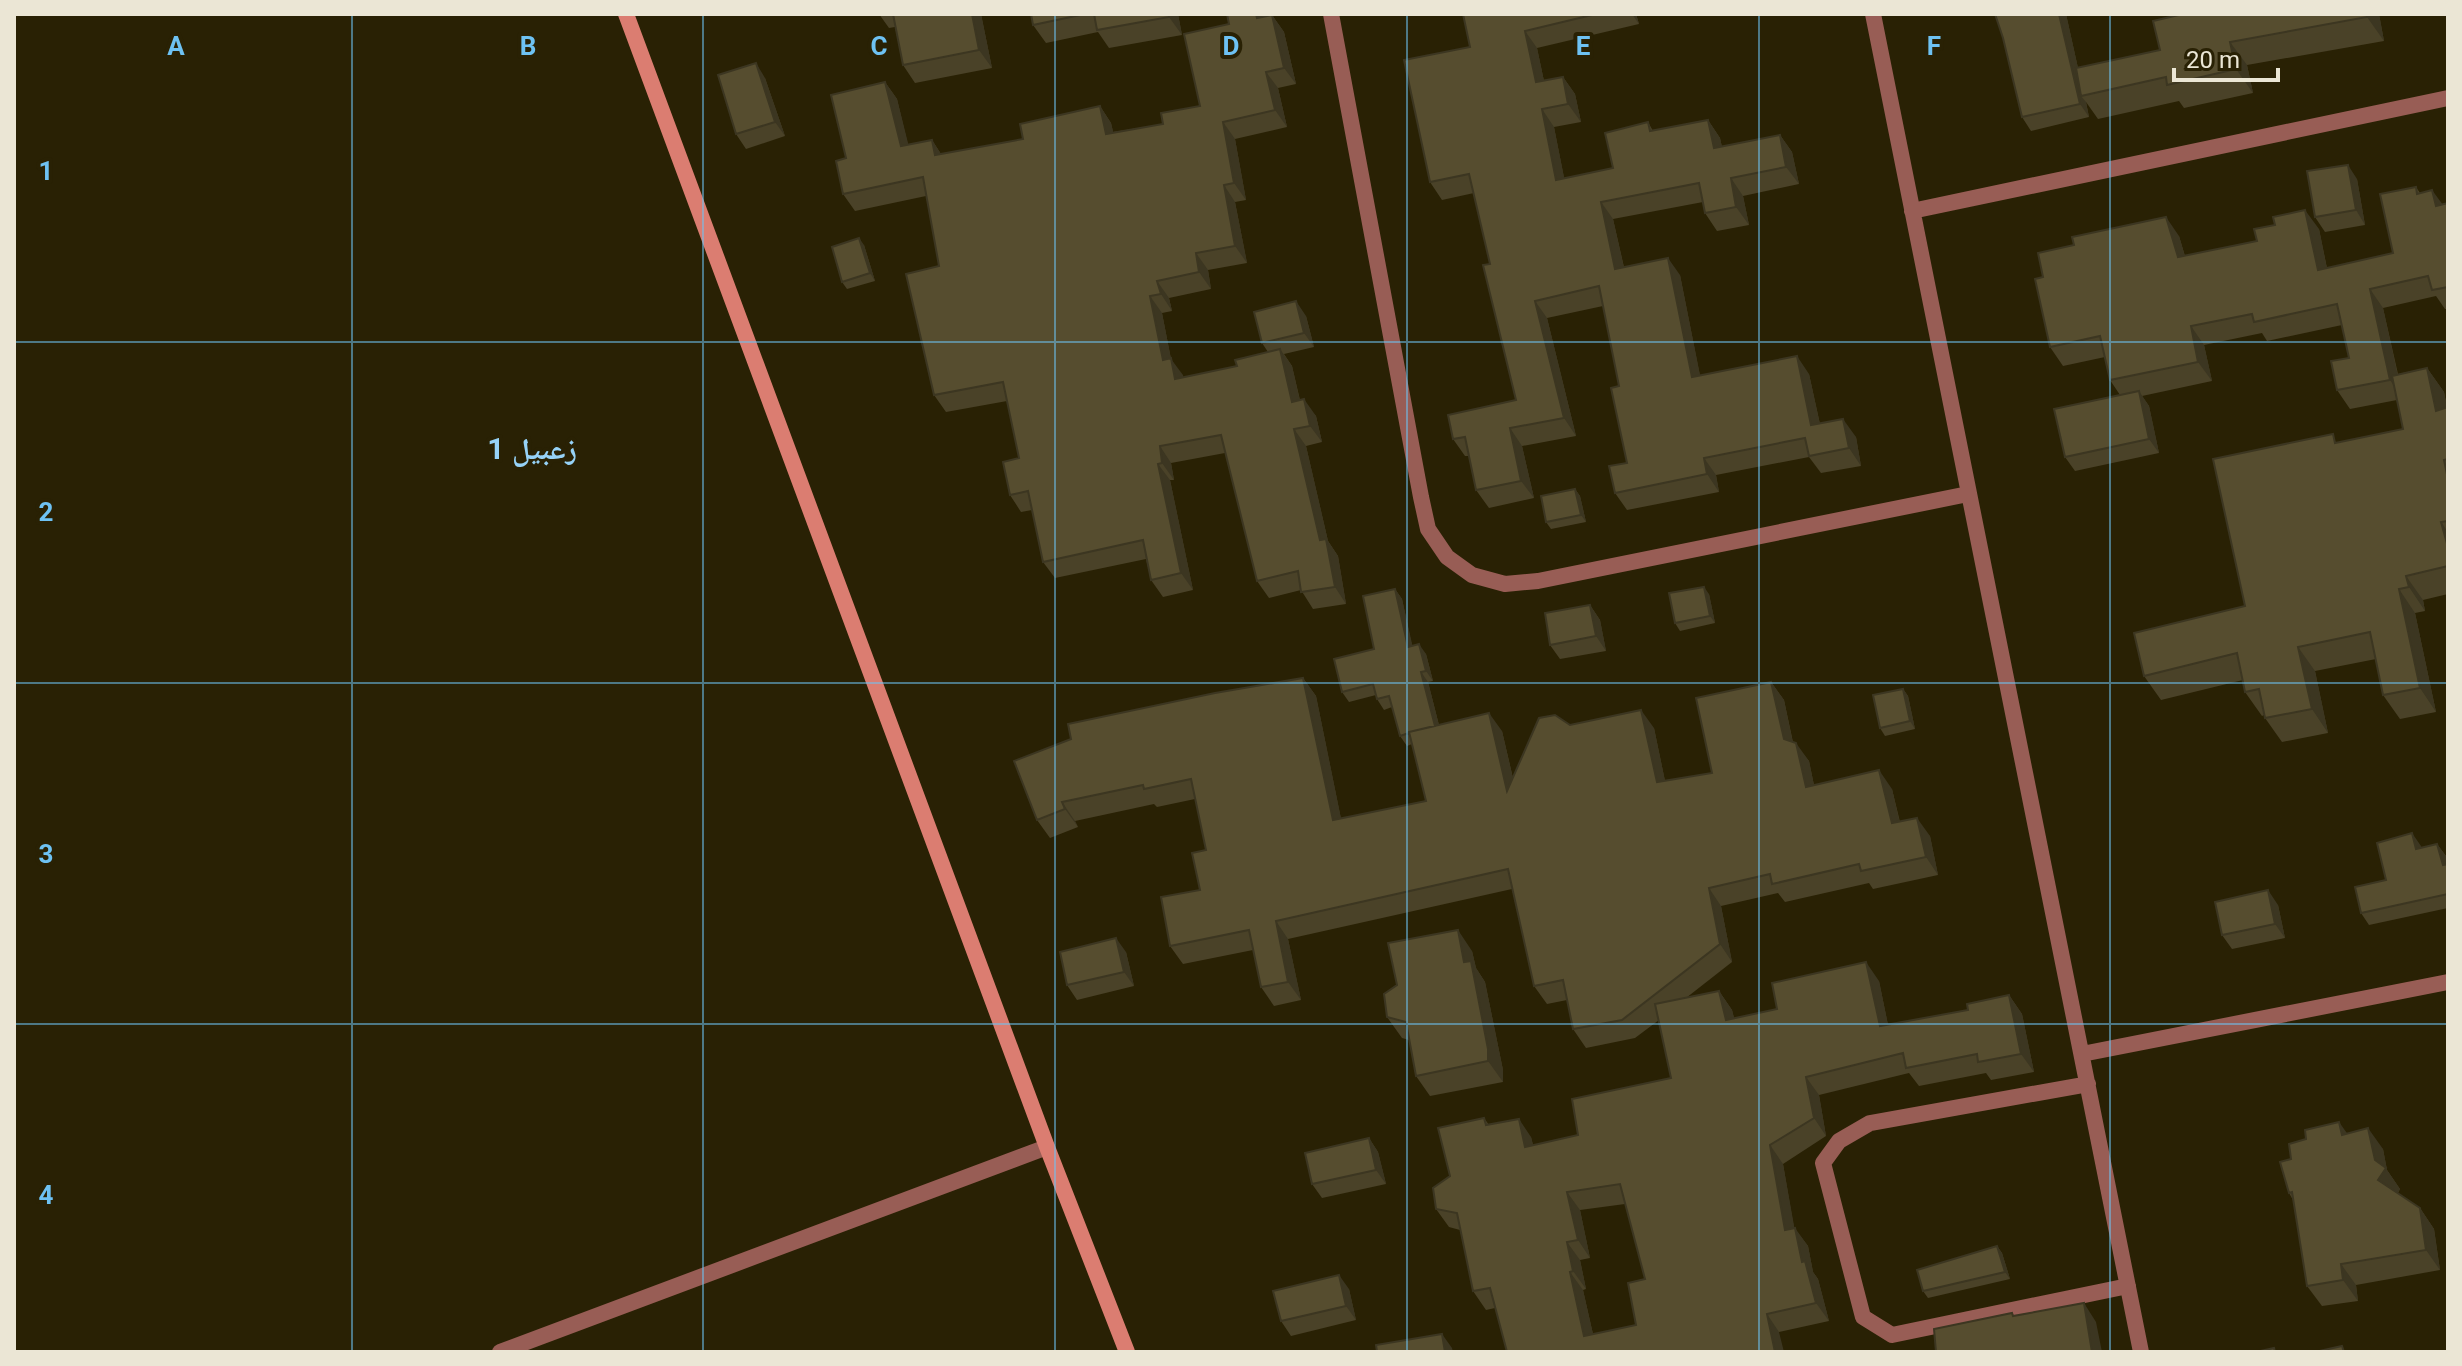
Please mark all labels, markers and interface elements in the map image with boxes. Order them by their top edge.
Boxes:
text: A [167,31,185,61]
text: B [520,31,536,61]
text: C [870,31,888,61]
text: D [1223,31,1239,61]
text: E [1576,31,1591,61]
text: F [1927,31,1941,61]
scale bar [2174,32,2278,82]
text: 20 m [2186,46,2240,74]
text: 1 [39,156,53,186]
district label: زعبيل 1 [487,431,577,467]
text: 2 [39,497,53,527]
text: 3 [39,839,53,869]
text: 4 [39,1180,54,1210]

